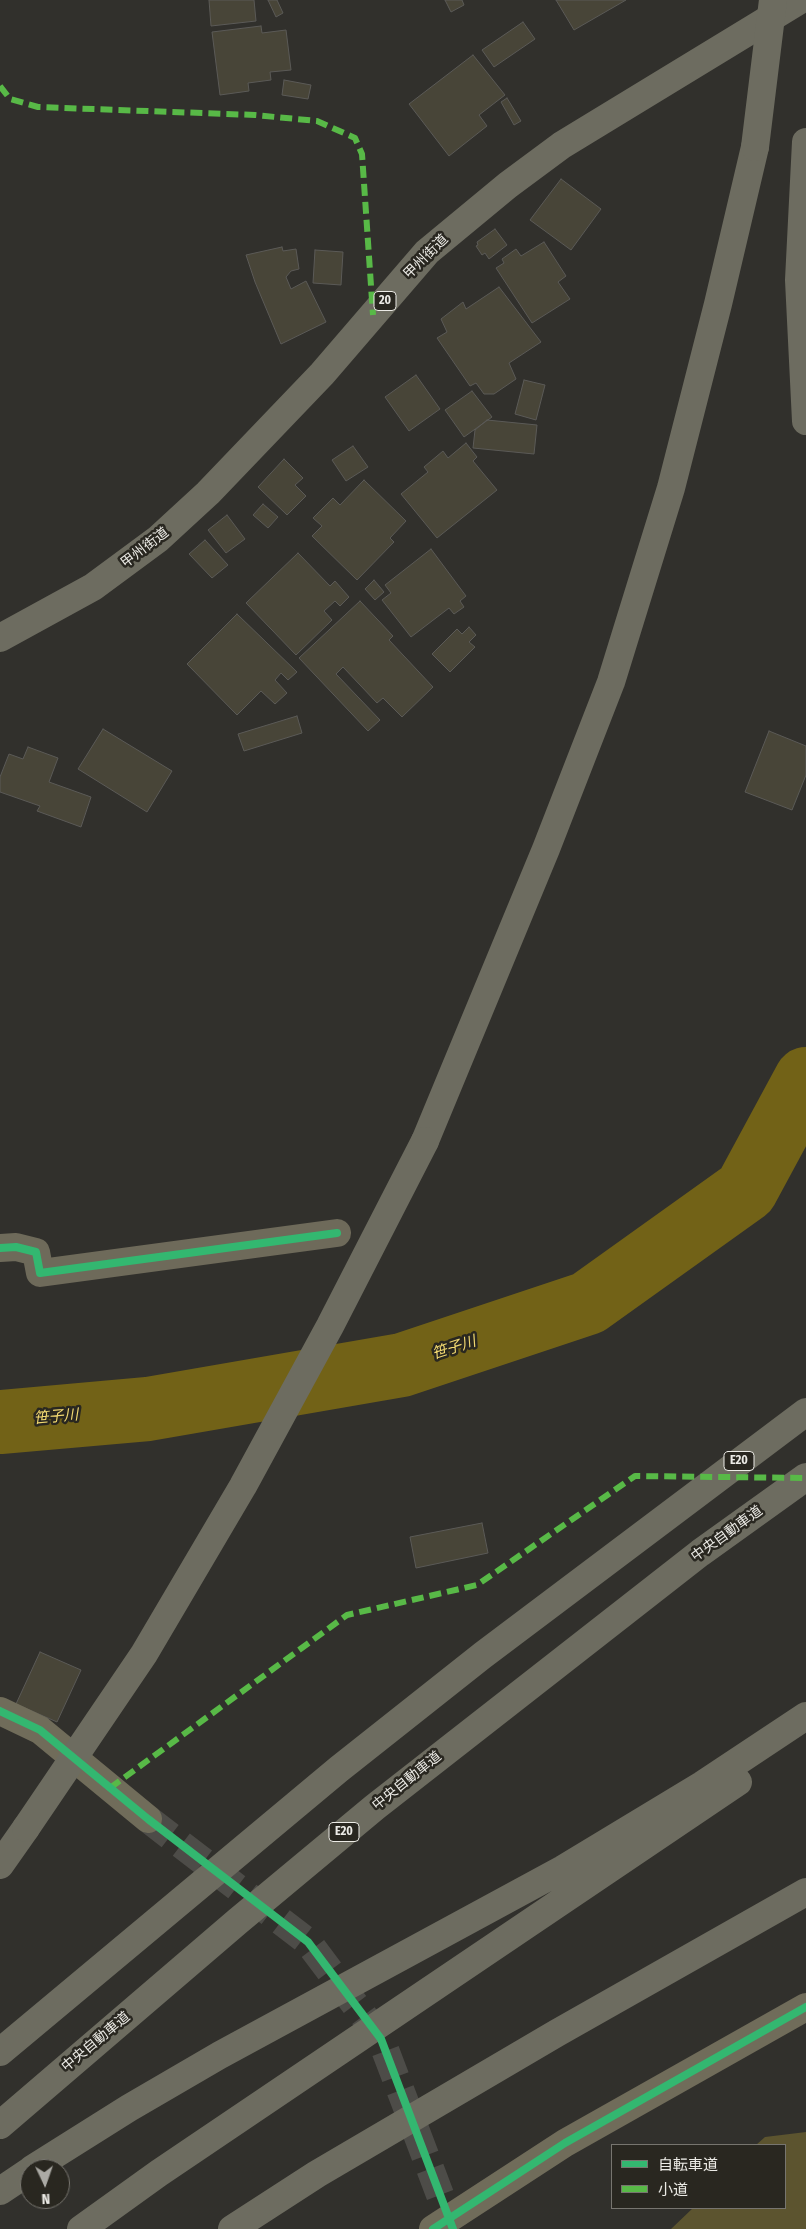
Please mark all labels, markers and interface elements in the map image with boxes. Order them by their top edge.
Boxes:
street label: 甲州街道 [400,231,452,283]
road number: 20 [374,292,396,310]
street label: 甲州街道 [118,524,172,572]
water label: 笹子川 [430,1332,478,1364]
water label: 笹子川 [33,1406,79,1428]
road number: E20 [724,1452,754,1470]
street label: 中央自動車道 [688,1503,766,1565]
street label: 中央自動車道 [369,1748,445,1814]
road number: E20 [329,1822,359,1841]
street label: 中央自動車道 [58,2009,134,2075]
legend [611,2144,786,2209]
text: 自転車道 [658,2156,718,2174]
north arrow [20,2159,70,2209]
text: 小道 [658,2181,688,2199]
text: N [41,2190,50,2207]

